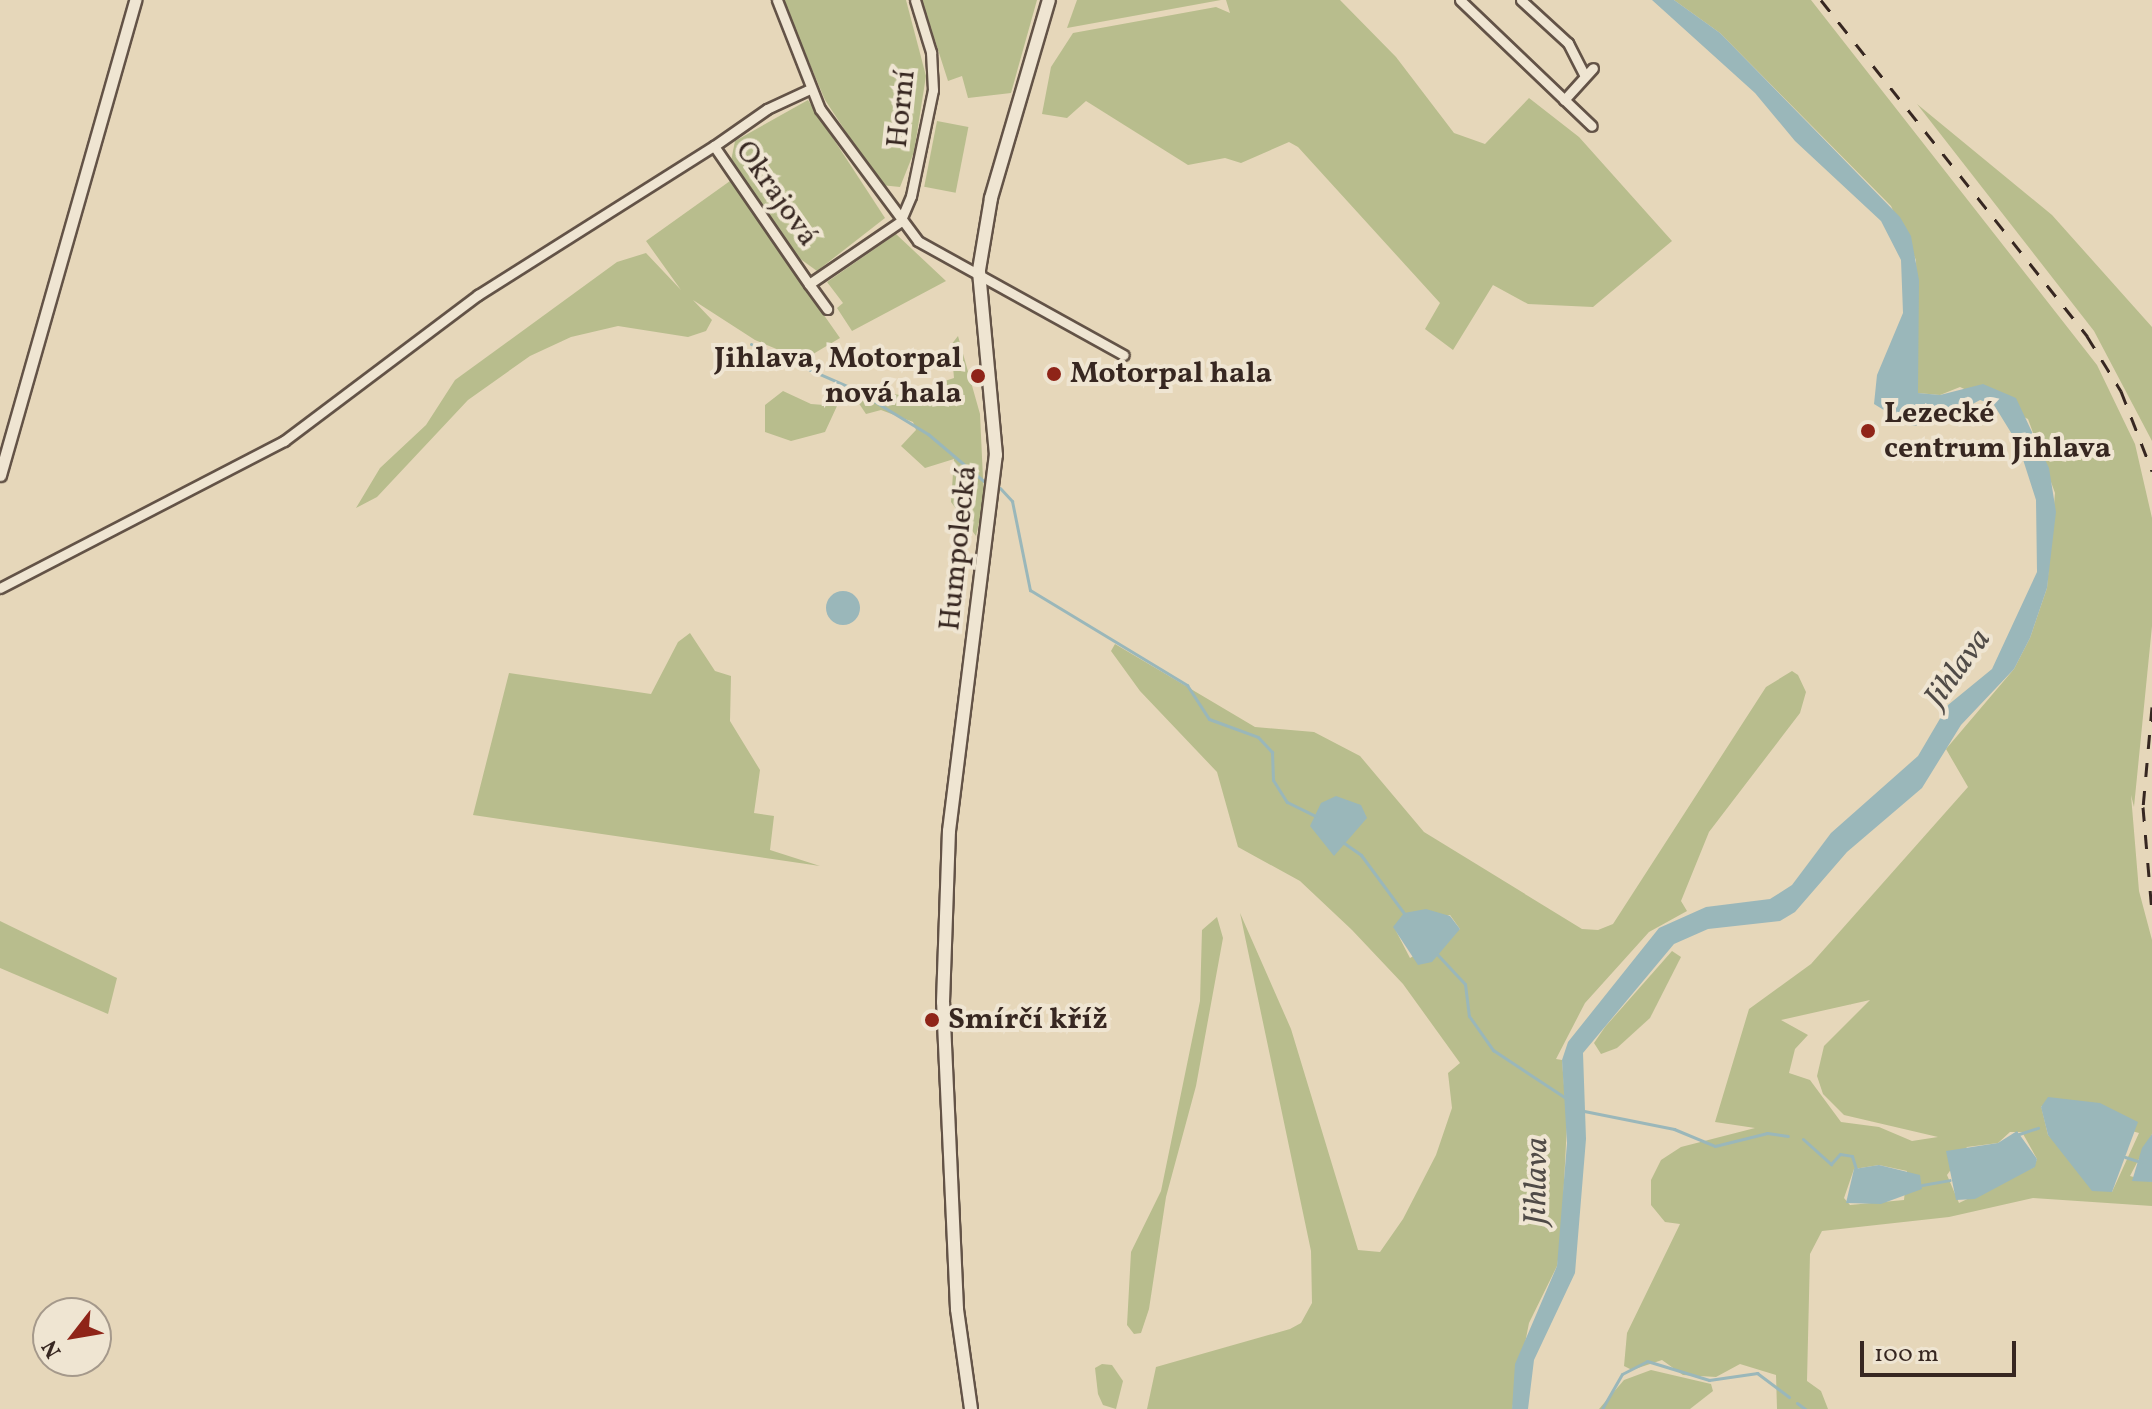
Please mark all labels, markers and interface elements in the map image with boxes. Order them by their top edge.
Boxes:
street label: Horní [880,68,924,150]
street label: Okrajová [727,134,825,254]
place label: Jihlava, Motorpal nová hala [714,341,962,412]
place label: Motorpal hala [1070,356,1272,392]
marker: Motorpal hala [1045,365,1063,383]
marker: Jihlava, Motorpal nová hala [969,367,987,385]
place label: Lezecké centrum Jihlava [1884,396,2111,466]
marker: Lezecké centrum Jihlava [1859,422,1877,440]
street label: Humpolecká [932,464,986,632]
water label: Jihlava [1918,622,2000,716]
place label: Smírčí kříž [948,1002,1107,1038]
marker: Smírčí kříž [923,1011,941,1029]
water label: Jihlava [1518,1137,1558,1225]
north arrow [32,1297,112,1377]
scale bar [1864,1325,2020,1375]
text: N [35,1334,70,1363]
text: 100 m [1874,1338,1939,1372]

